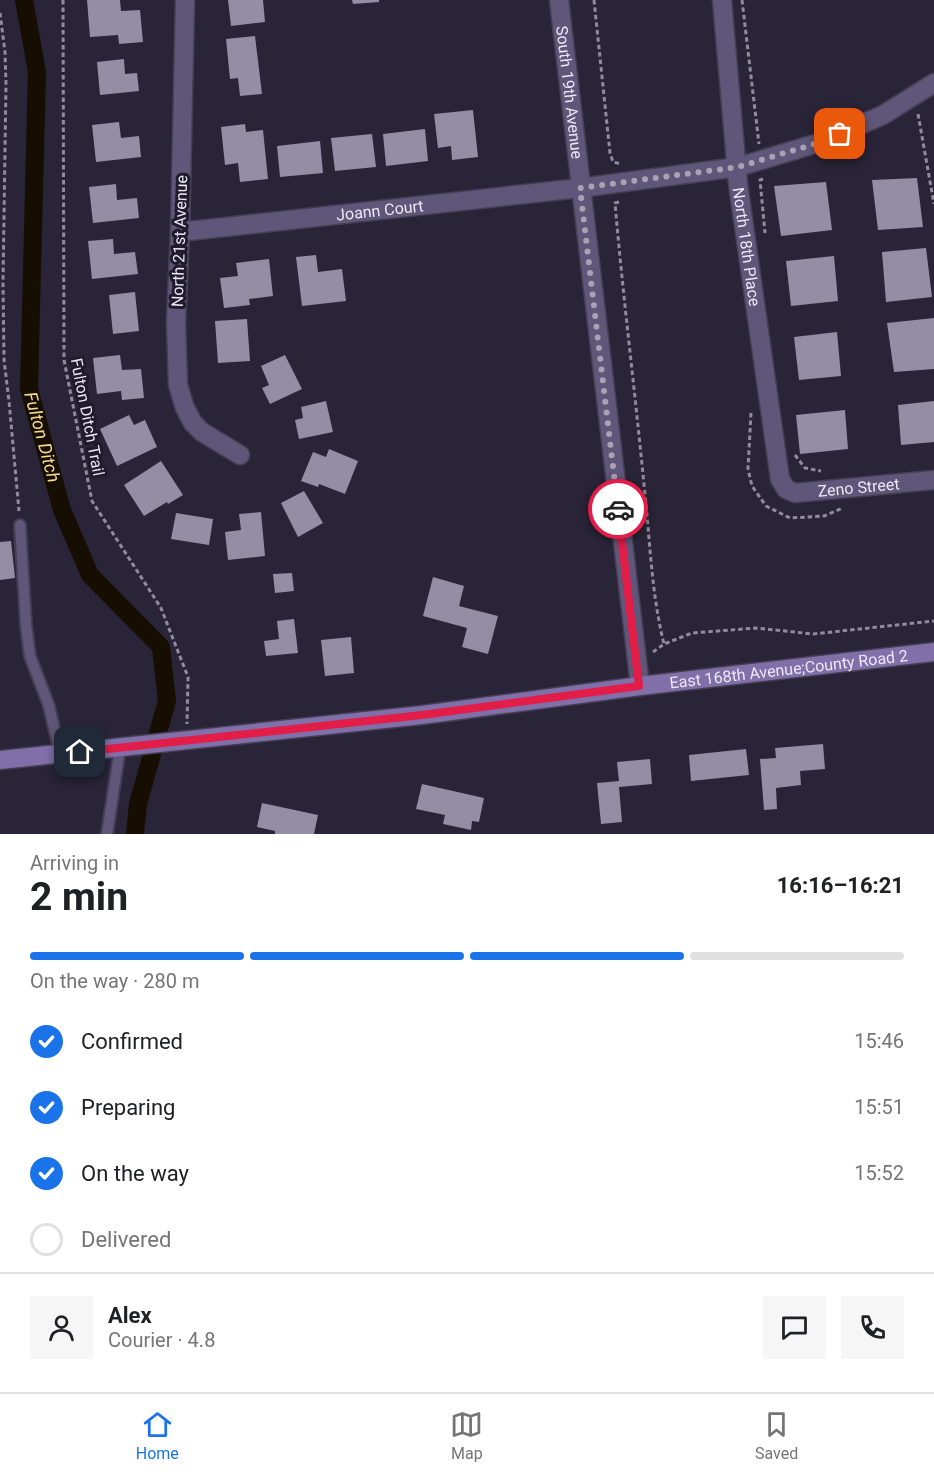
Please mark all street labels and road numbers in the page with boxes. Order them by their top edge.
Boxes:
street label: South 19th Avenue [552,25,587,160]
street label: North 21st Avenue [168,175,191,307]
street label: North 18th Place [729,186,764,307]
street label: Joann Court [335,196,424,225]
street label: Fulton Ditch Trail [67,357,108,478]
street label: Zeno Street [817,474,900,501]
street label: East 168th Avenue;County Road 2 [669,646,909,693]

